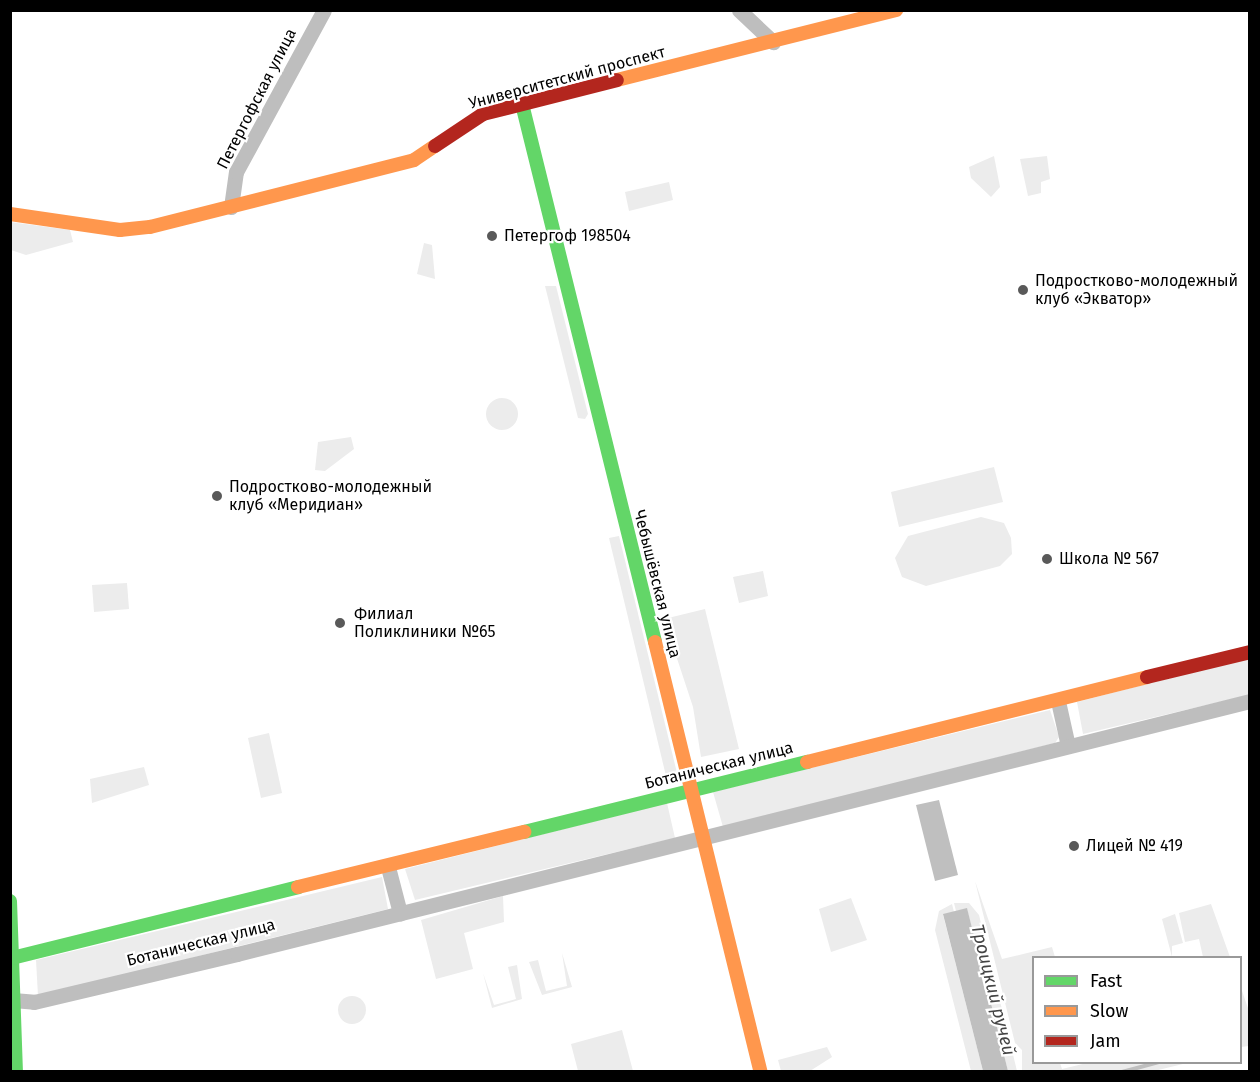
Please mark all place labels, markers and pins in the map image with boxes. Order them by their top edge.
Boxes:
place label: Петергоф 198504 [504,226,631,246]
marker: Петергоф 198504 [485,229,499,243]
place label: Подростково-молодежный клуб «Экватор» [1035,271,1238,309]
marker: Подростково-молодежный клуб «Экватор» [1016,283,1030,297]
place label: Подростково-молодежный клуб «Меридиан» [229,477,432,515]
marker: Подростково-молодежный клуб «Меридиан» [210,489,224,503]
place label: Школа № 567 [1059,549,1159,569]
marker: Школа № 567 [1040,552,1054,566]
place label: Филиал Поликлиники №65 [354,604,496,642]
marker: Филиал Поликлиники №65 [331,614,349,632]
place label: Лицей № 419 [1086,836,1183,856]
marker: Лицей № 419 [1067,839,1081,853]

